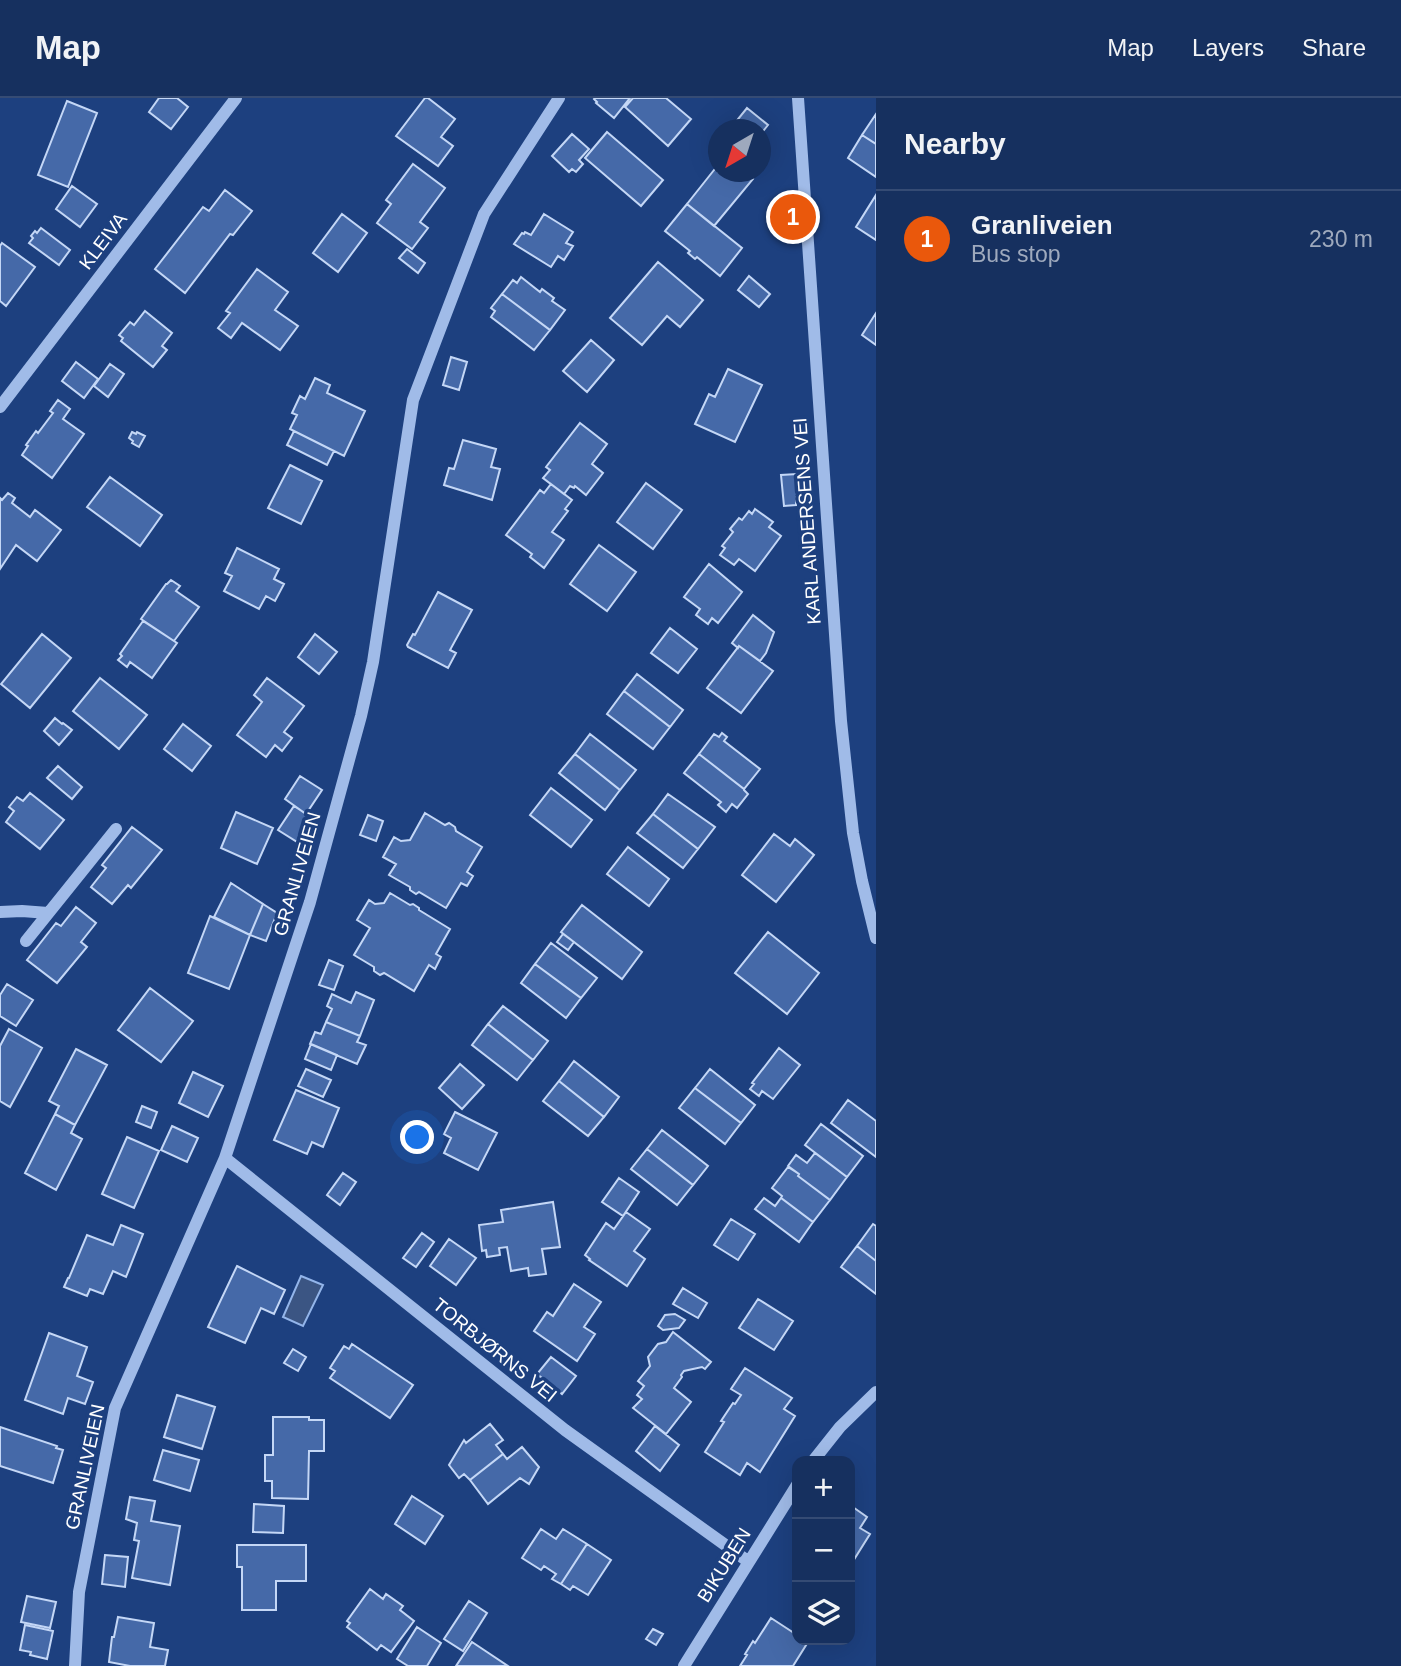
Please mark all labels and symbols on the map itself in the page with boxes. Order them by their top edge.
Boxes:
north arrow [708,119,771,182]
pin: 1 [770,191,816,243]
street label: KLEIVA [75,208,131,273]
street label: KARL ANDERSENS VEI [789,417,825,625]
street label: GRANLIVEIEN [269,810,325,938]
your location [400,1120,434,1154]
street label: TORBJØRNS VEI [429,1294,561,1406]
street label: GRANLIVEIEN [61,1402,109,1532]
street label: BIKUBEN [693,1524,755,1606]

